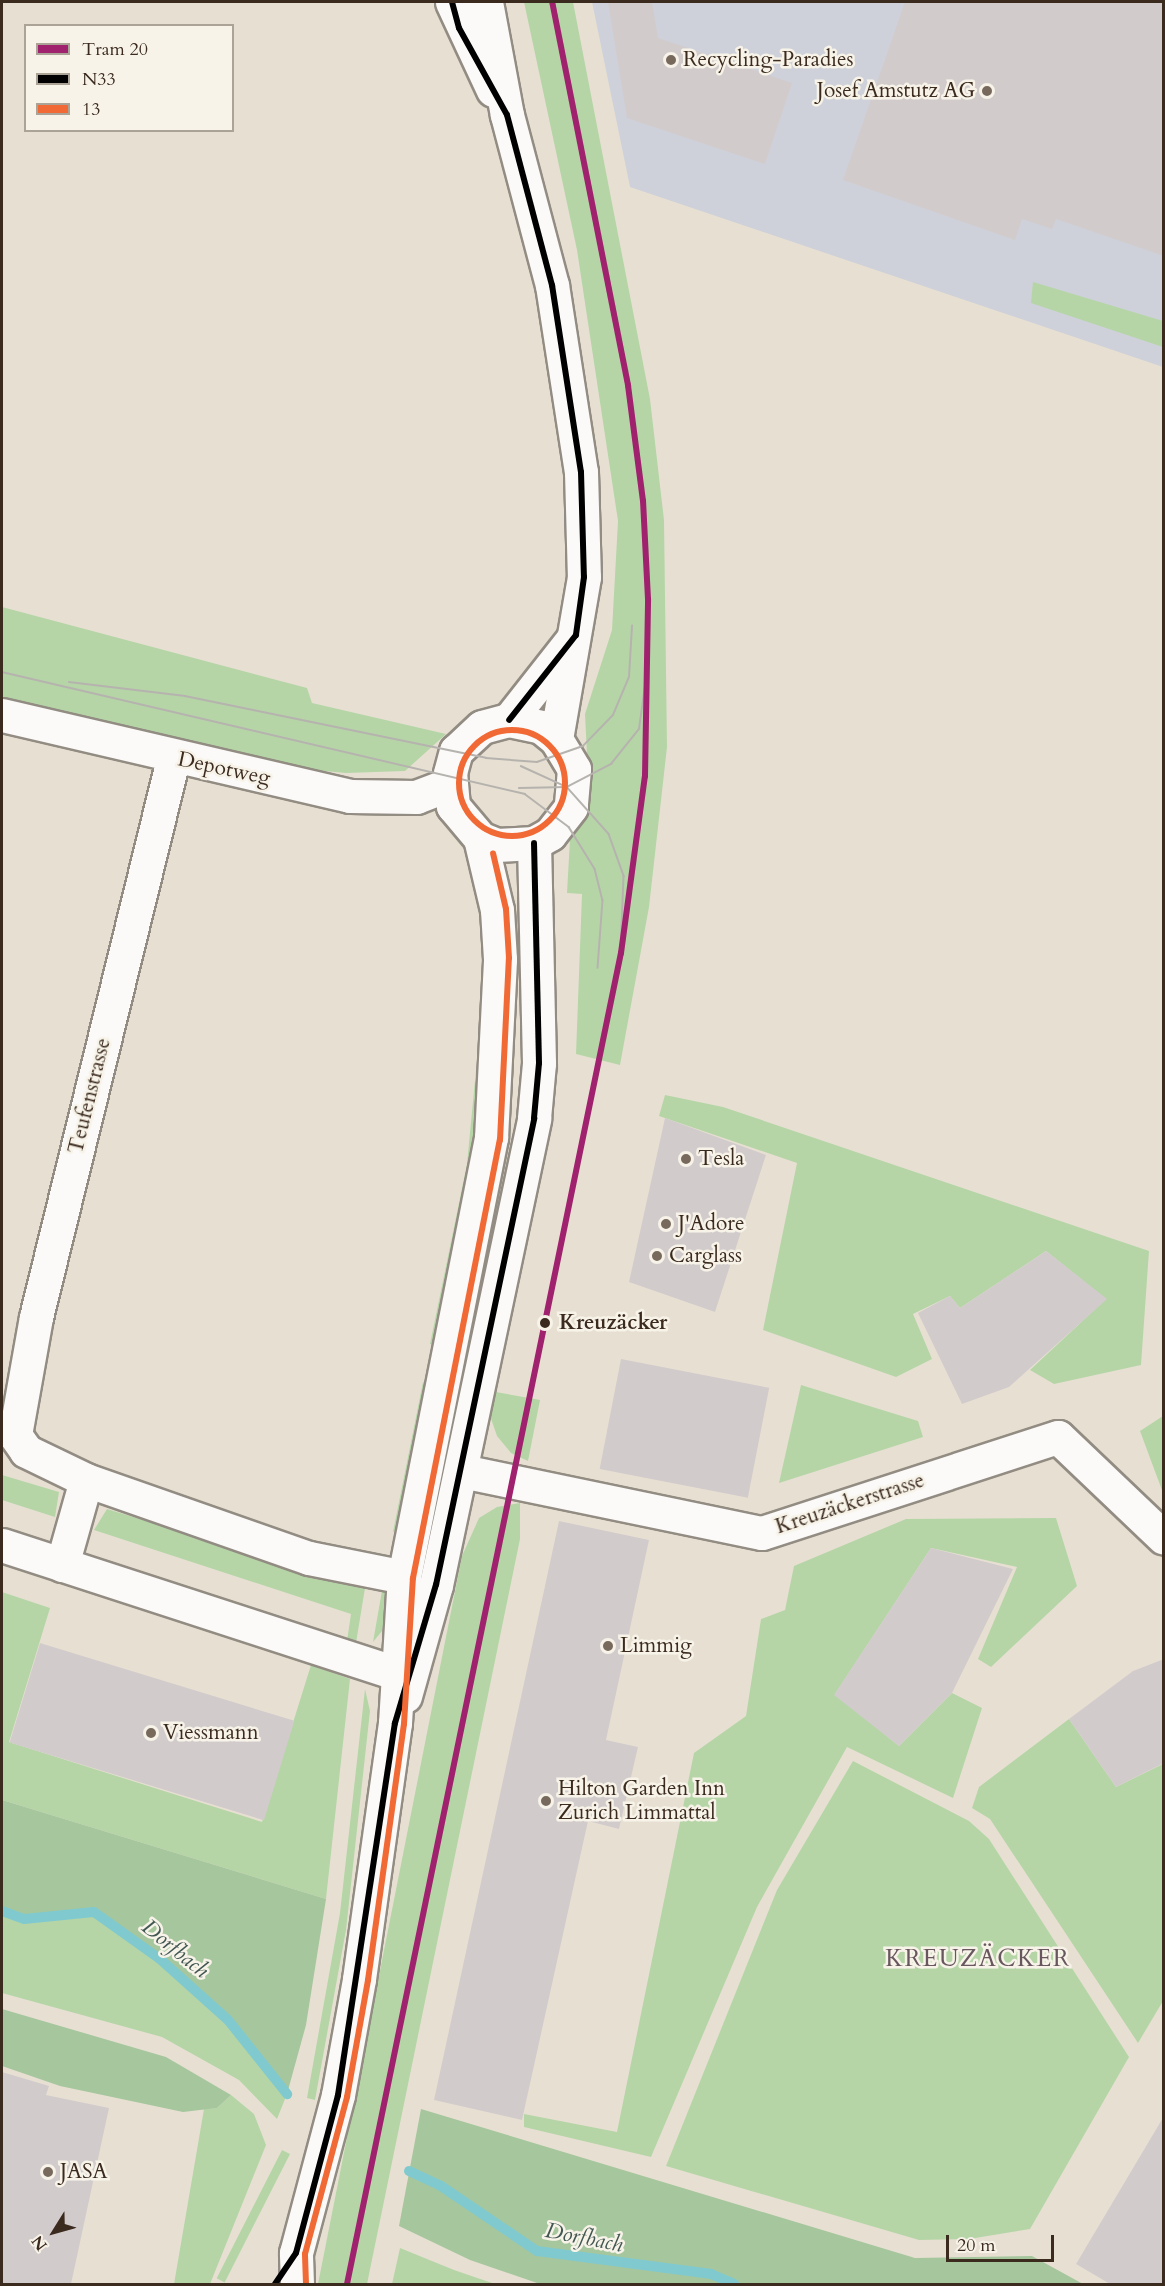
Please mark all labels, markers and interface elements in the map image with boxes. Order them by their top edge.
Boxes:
legend [24,24,234,132]
text: Tram 20 [82,37,148,62]
place label: Recycling-Paradies [683,47,854,73]
marker: Recycling-Paradies [664,53,678,67]
text: N33 [82,67,116,92]
place label: Josef Amstutz AG [817,78,975,104]
marker: Josef Amstutz AG [980,84,994,98]
text: 13 [82,97,100,122]
street label: Depotweg [175,747,273,791]
street label: Teufenstrasse [63,1036,117,1156]
place label: Tesla [698,1146,744,1172]
marker: Tesla [679,1152,693,1166]
place label: J'Adore [678,1211,745,1237]
marker: J'Adore [659,1217,673,1231]
place label: Carglass [669,1243,742,1269]
marker: Carglass [650,1249,664,1263]
place label: Kreuzäcker [559,1310,667,1336]
marker: Kreuzäcker [536,1314,554,1332]
street label: Kreuzäckerstrasse [772,1468,928,1540]
place label: Limmig [620,1633,692,1659]
marker: Limmig [601,1639,615,1653]
place label: Viessmann [163,1720,259,1746]
marker: Viessmann [144,1726,158,1740]
place label: Hilton Garden Inn Zurich Limmattal [558,1776,725,1826]
marker: Hilton Garden Inn Zurich Limmattal [539,1794,553,1808]
water label: Dorfbach [136,1914,214,1984]
district label: KREUZÄCKER [885,1945,1071,1973]
place label: JASA [60,2159,108,2185]
marker: JASA [41,2165,55,2179]
north arrow [24,2202,84,2262]
water label: Dorfbach [543,2218,625,2258]
scale bar [949,2223,1057,2261]
text: N [27,2231,53,2255]
text: 20 m [957,2233,996,2258]

